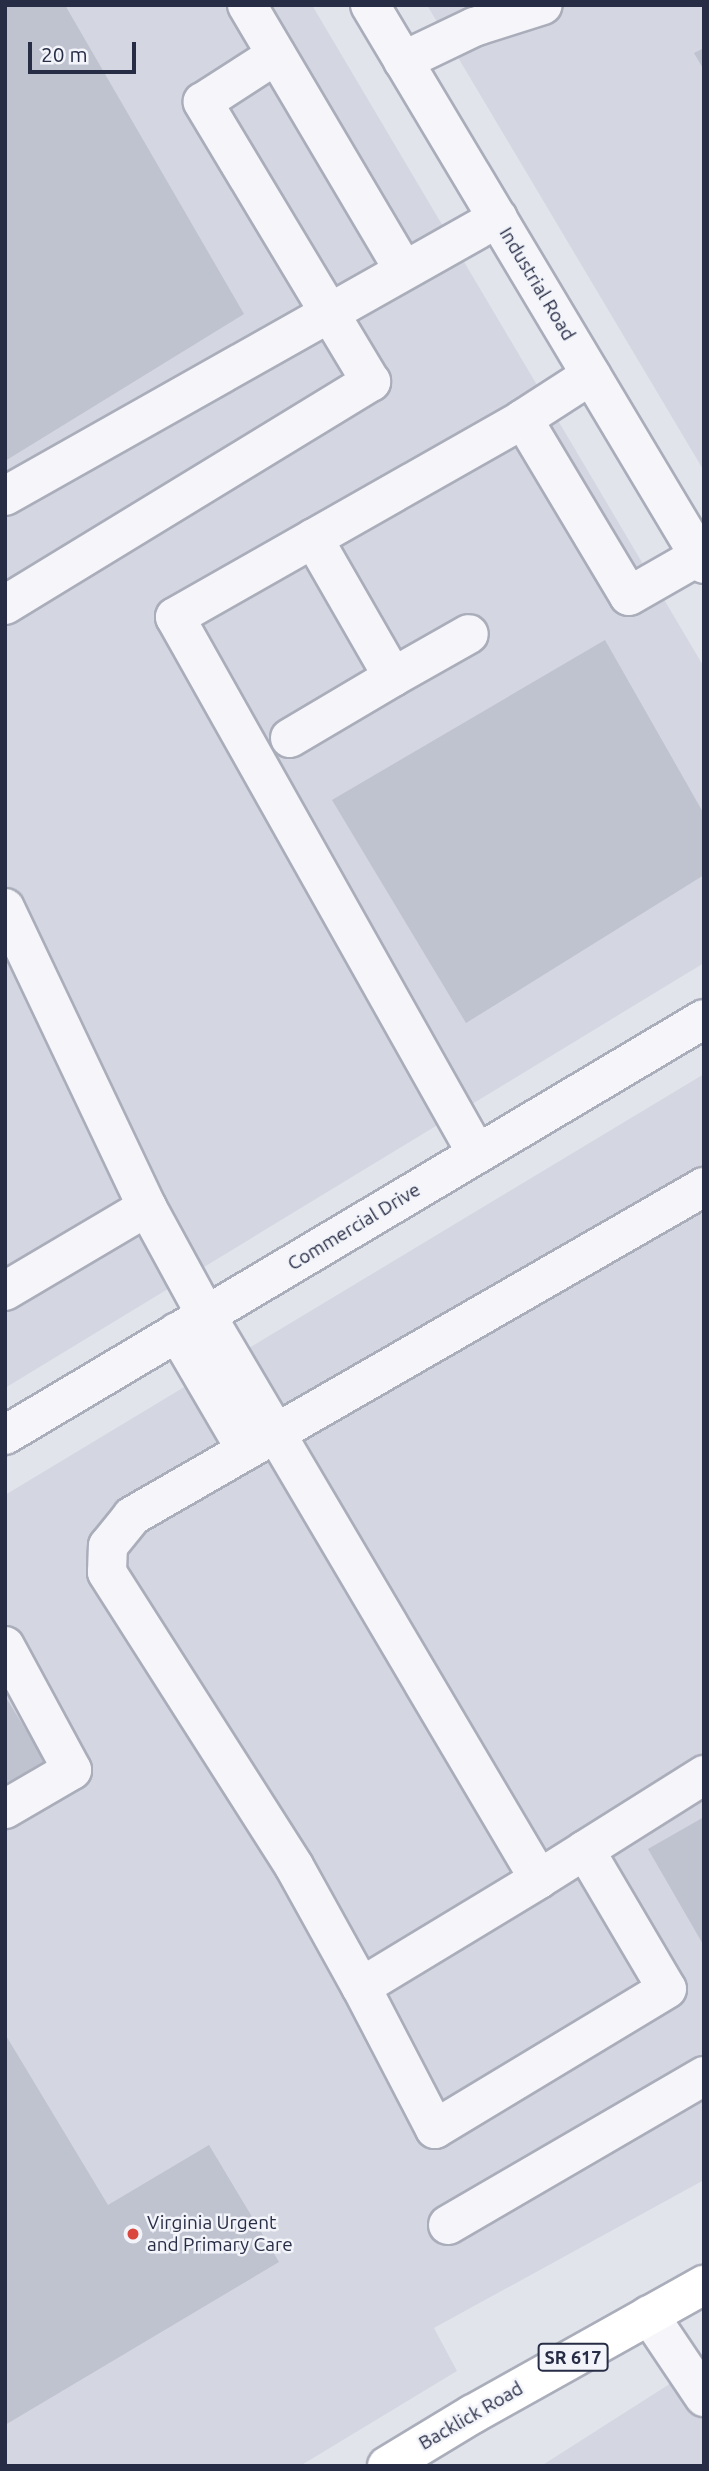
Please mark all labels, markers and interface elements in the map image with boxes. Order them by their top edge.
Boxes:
scale bar [32,28,140,72]
text: 20 m [41,42,88,66]
street label: Industrial Road [494,223,580,345]
street label: Commercial Drive [284,1178,424,1276]
place label: Virginia Urgent and Primary Care [147,2212,293,2256]
marker: Virginia Urgent and Primary Care [125,2226,141,2242]
road number: SR 617 [536,2342,610,2372]
street label: Backlick Road [415,2377,527,2455]

